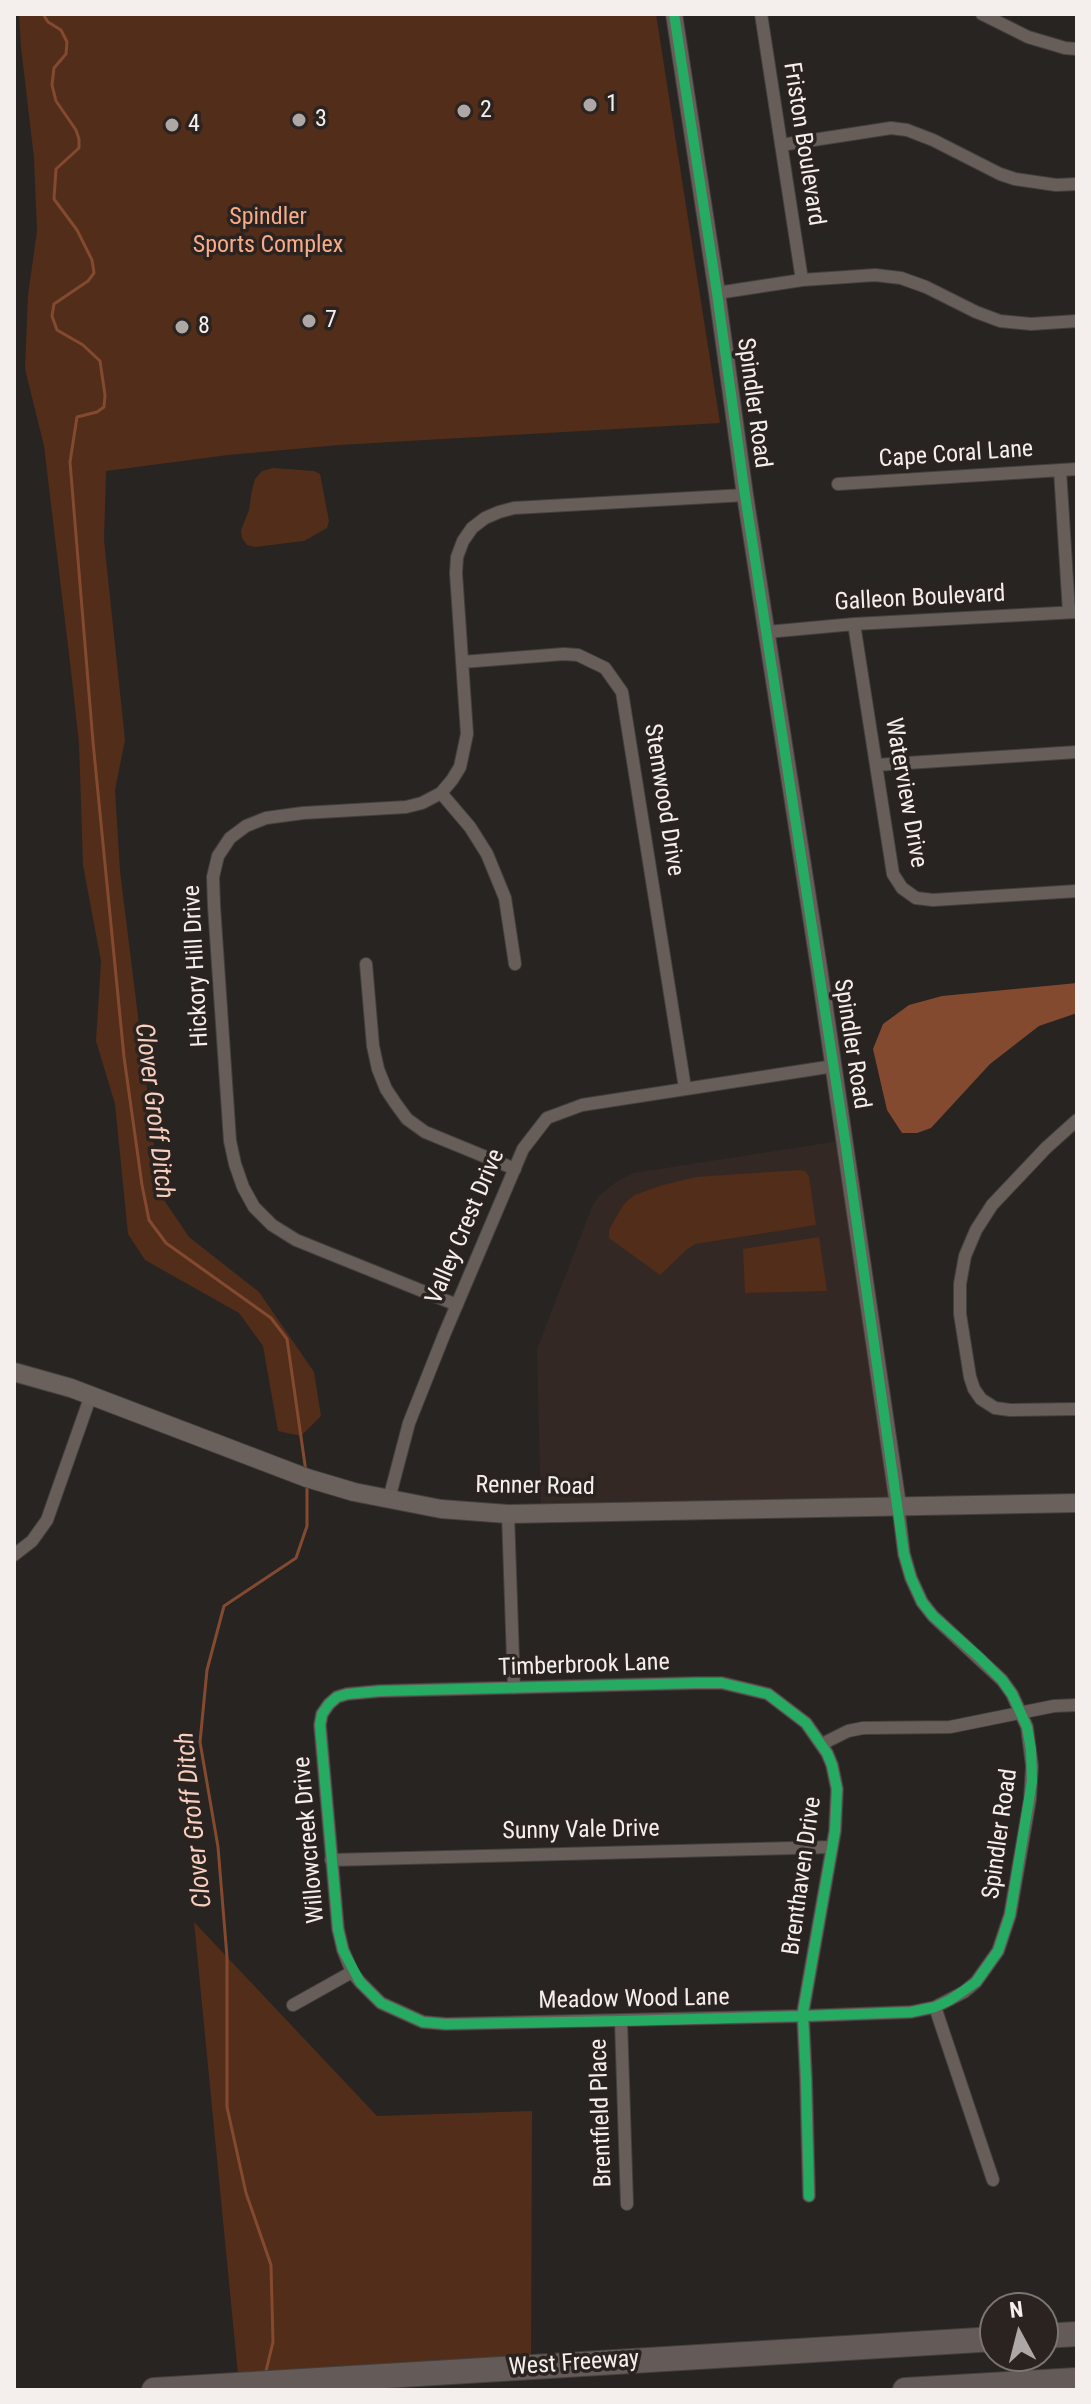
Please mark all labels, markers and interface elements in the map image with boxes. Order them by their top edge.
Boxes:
street label: Friston Boulevard [776,60,830,228]
place label: 1 [606,91,618,119]
marker: 1 [581,96,599,114]
place label: 2 [480,97,492,125]
marker: 2 [455,102,473,120]
place label: 3 [315,106,327,134]
place label: 4 [188,111,200,139]
marker: 3 [290,111,308,129]
marker: 4 [163,116,181,134]
park label: Spindler Sports Complex [193,204,343,260]
place label: 7 [325,307,337,335]
marker: 7 [300,312,318,330]
place label: 8 [198,313,210,341]
marker: 8 [173,318,191,336]
street label: Spindler Road [730,336,776,470]
street label: Cape Coral Lane [878,435,1034,475]
street label: Galleon Boulevard [834,580,1006,618]
street label: Waterview Drive [878,716,932,870]
street label: Stemwood Drive [637,722,689,878]
street label: Hickory Hill Drive [178,884,216,1048]
street label: Spindler Road [827,977,875,1111]
water label: Clover Groff Ditch [127,1021,179,1201]
street label: Valley Crest Drive [420,1145,512,1309]
street label: Renner Road [475,1472,595,1502]
street label: Timberbrook Lane [498,1649,670,1683]
water label: Clover Groff Ditch [170,1730,220,1910]
street label: Willowcreek Drive [288,1755,332,1925]
street label: Spindler Road [978,1767,1024,1901]
street label: Brenthaven Drive [778,1795,828,1957]
street label: Sunny Vale Drive [502,1815,660,1847]
street label: Meadow Wood Lane [538,1984,730,2016]
street label: Brentfield Place [585,2038,619,2188]
north arrow [979,2292,1059,2372]
text: N [1008,2296,1024,2323]
street label: West Freeway [508,2345,640,2383]

